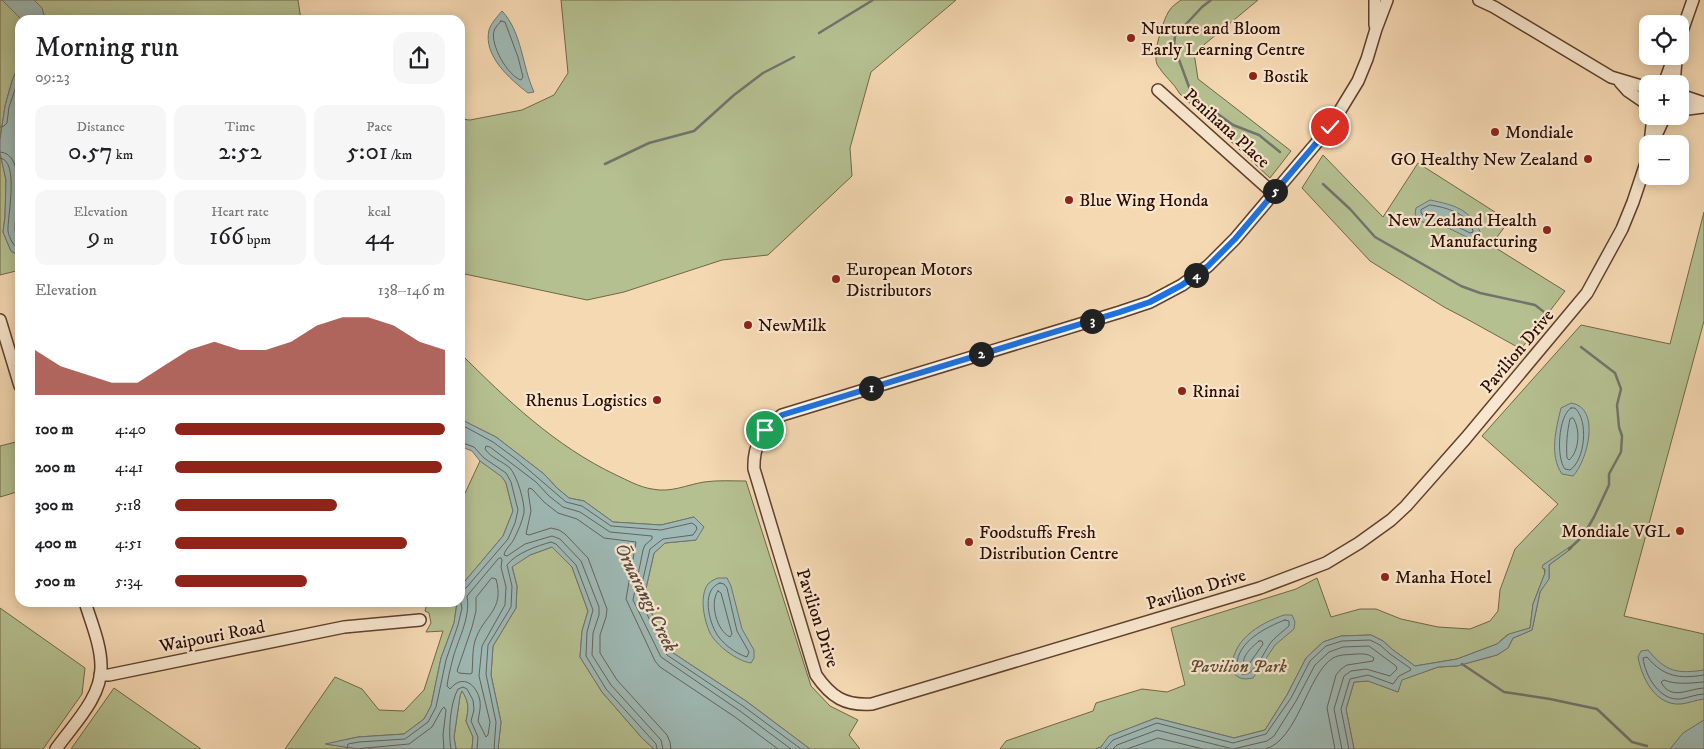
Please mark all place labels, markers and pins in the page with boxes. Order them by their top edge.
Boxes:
place label: Nurture and Bloom Early Learning Centre [1141,18,1305,61]
marker: Nurture and Bloom Early Learning Centre [1125,32,1137,44]
place label: Bostik [1263,66,1309,88]
marker: Bostik [1247,70,1259,82]
pin [1309,106,1351,148]
place label: Mondiale [1505,122,1573,144]
marker: Mondiale [1489,126,1501,138]
place label: GO Healthy New Zealand [1391,149,1578,171]
marker: GO Healthy New Zealand [1582,153,1594,165]
pin: 5 [1262,178,1288,204]
place label: Blue Wing Honda [1079,190,1209,212]
marker: Blue Wing Honda [1063,194,1075,206]
place label: New Zealand Health Manufacturing [1387,210,1538,253]
marker: New Zealand Health Manufacturing [1541,224,1553,236]
place label: European Motors Distributors [846,259,972,302]
pin: 4 [1184,262,1208,288]
marker: European Motors Distributors [830,273,842,285]
pin: 3 [1080,308,1104,334]
place label: NewMilk [758,315,826,337]
marker: NewMilk [742,319,754,331]
pin: 2 [968,342,994,366]
pin: 1 [858,376,884,400]
place label: Rinnai [1192,381,1240,403]
marker: Rinnai [1176,385,1188,397]
place label: Rhenus Logistics [525,390,647,412]
marker: Rhenus Logistics [651,394,663,406]
pin [744,409,786,451]
place label: Mondiale VGL [1561,521,1670,543]
place label: Foodstuffs Fresh Distribution Centre [979,522,1118,565]
marker: Mondiale VGL [1674,525,1686,537]
marker: Foodstuffs Fresh Distribution Centre [963,536,975,548]
place label: Manha Hotel [1395,567,1492,589]
marker: Manha Hotel [1379,571,1391,583]

